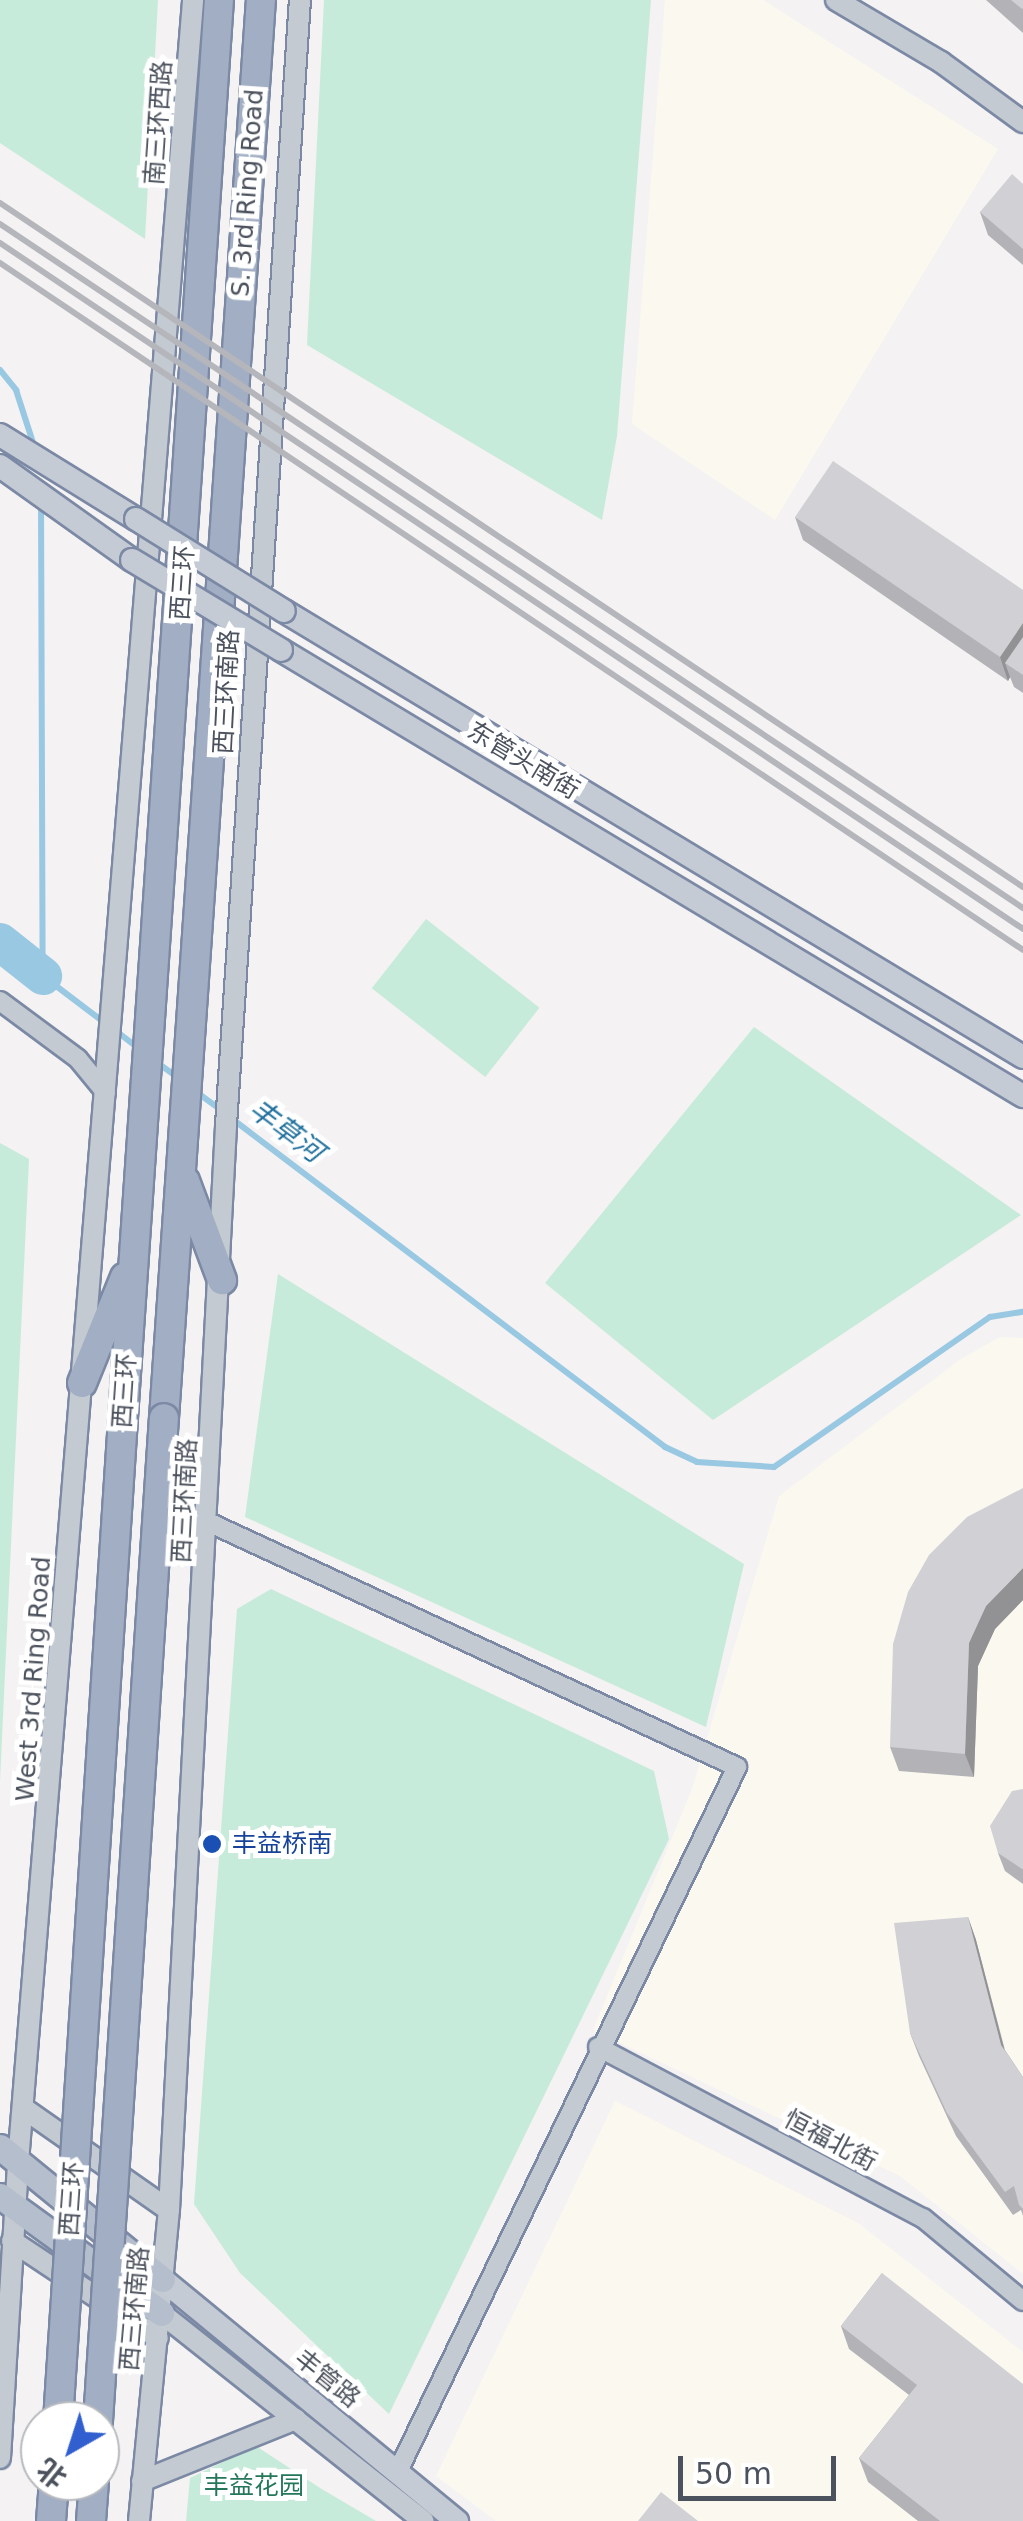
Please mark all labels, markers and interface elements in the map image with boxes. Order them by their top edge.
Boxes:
street label: 南三环西路 [140,60,178,186]
street label: S. 3rd Ring Road [226,88,270,298]
street label: 西三环 [165,545,201,621]
street label: 西三环南路 [209,629,245,755]
street label: 东管头南街 [462,716,584,806]
water label: 丰草河 [242,1092,330,1170]
street label: 西三环 [107,1353,143,1429]
street label: 西三环南路 [167,1438,203,1564]
street label: West 3rd Ring Road [10,1555,58,1803]
place label: 丰益桥南 [232,1829,332,1859]
marker: 丰益桥南 [201,1833,223,1855]
street label: 恒福北街 [779,2104,881,2178]
street label: 西三环 [54,2161,90,2237]
street label: 西三环南路 [115,2245,155,2373]
street label: 丰管路 [288,2344,366,2414]
north arrow [20,2401,120,2501]
scale bar [683,2436,840,2498]
text: 北 [31,2452,73,2495]
text: 50 m [695,2456,772,2491]
park label: 丰益花园 [204,2471,304,2501]

